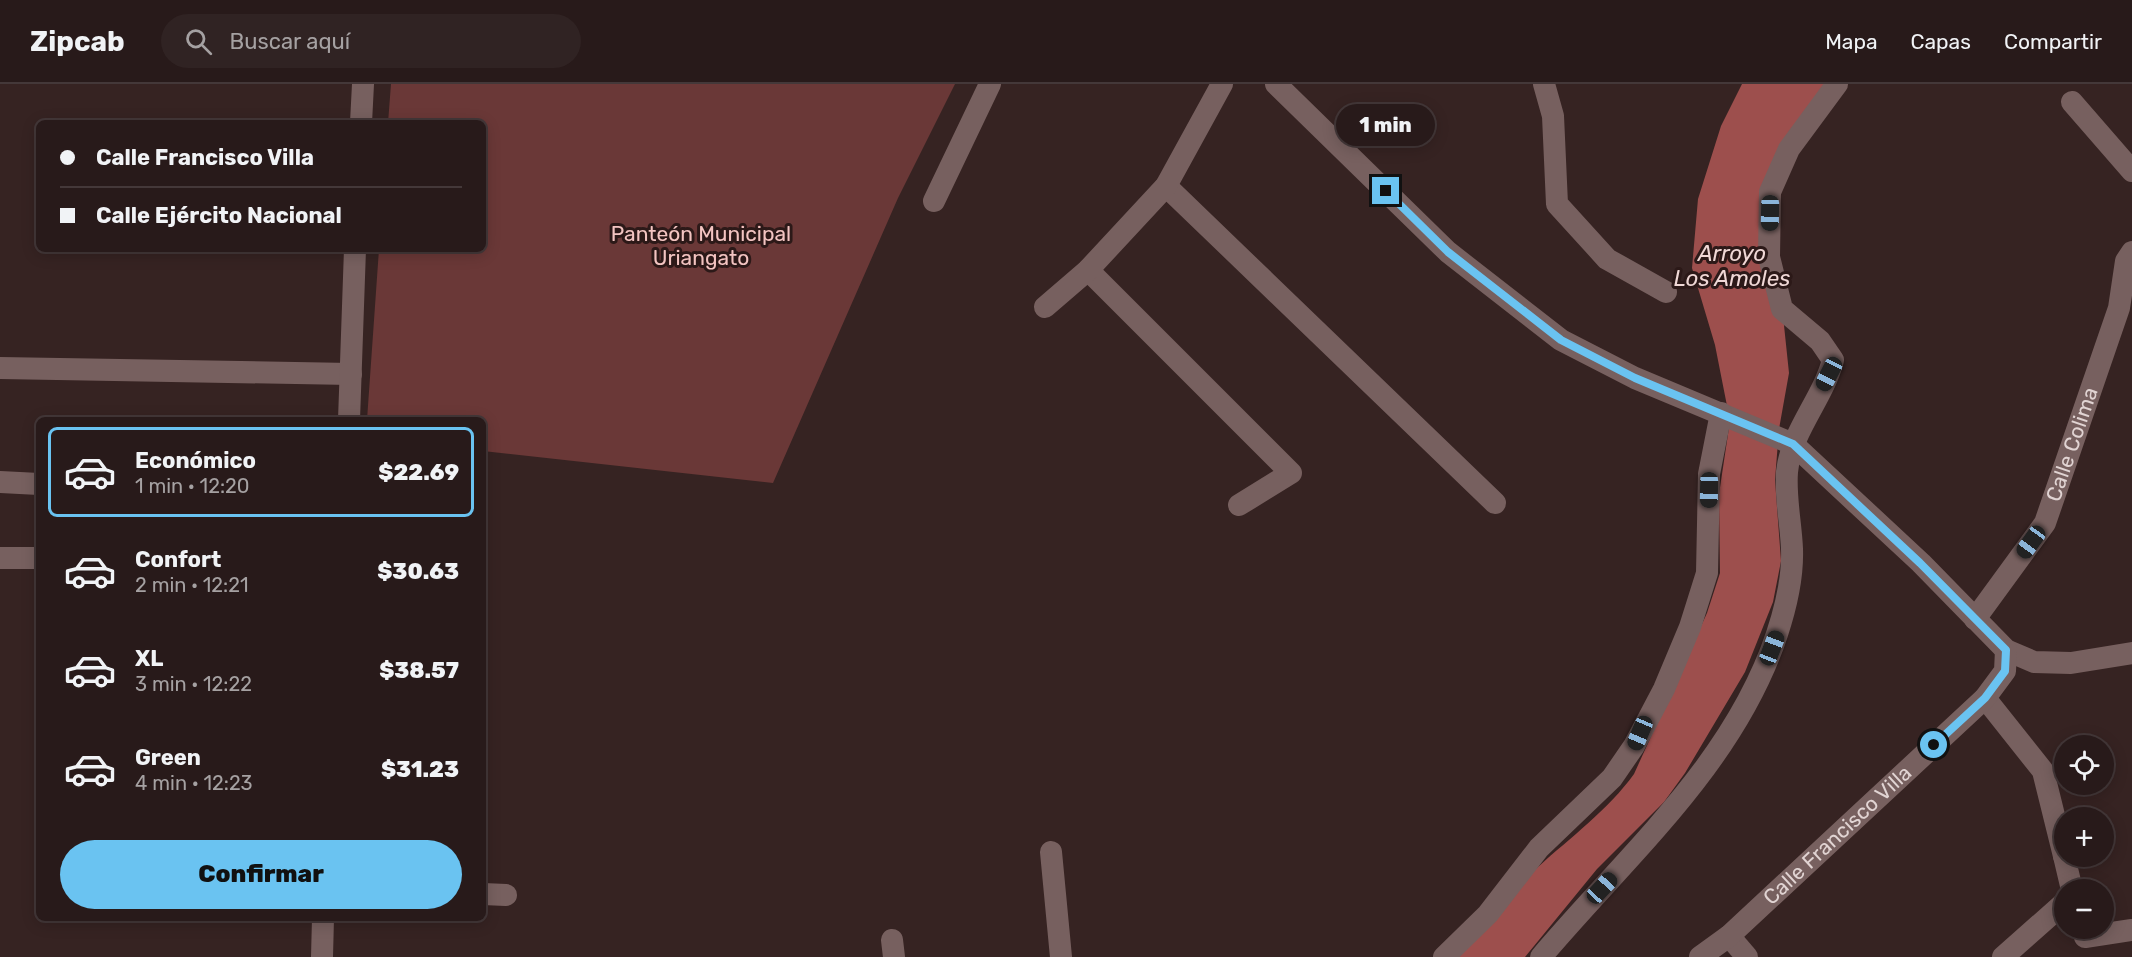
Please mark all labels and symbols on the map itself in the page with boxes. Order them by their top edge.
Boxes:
callout: 1 min [1336,104,1436,146]
route end [1372,177,1399,204]
car [1761,195,1779,231]
park label: Panteón Municipal Uriangato [611,221,791,270]
water label: Arroyo Los Amoles [1674,240,1790,292]
car [1813,354,1845,394]
street label: Calle Colima [2040,384,2103,505]
car [1700,472,1718,508]
car [2013,522,2049,562]
car [1757,628,1787,668]
car [1625,713,1655,753]
route start [1920,731,1947,758]
street label: Calle Francisco Villa [1758,760,1916,910]
car [1583,869,1621,907]

